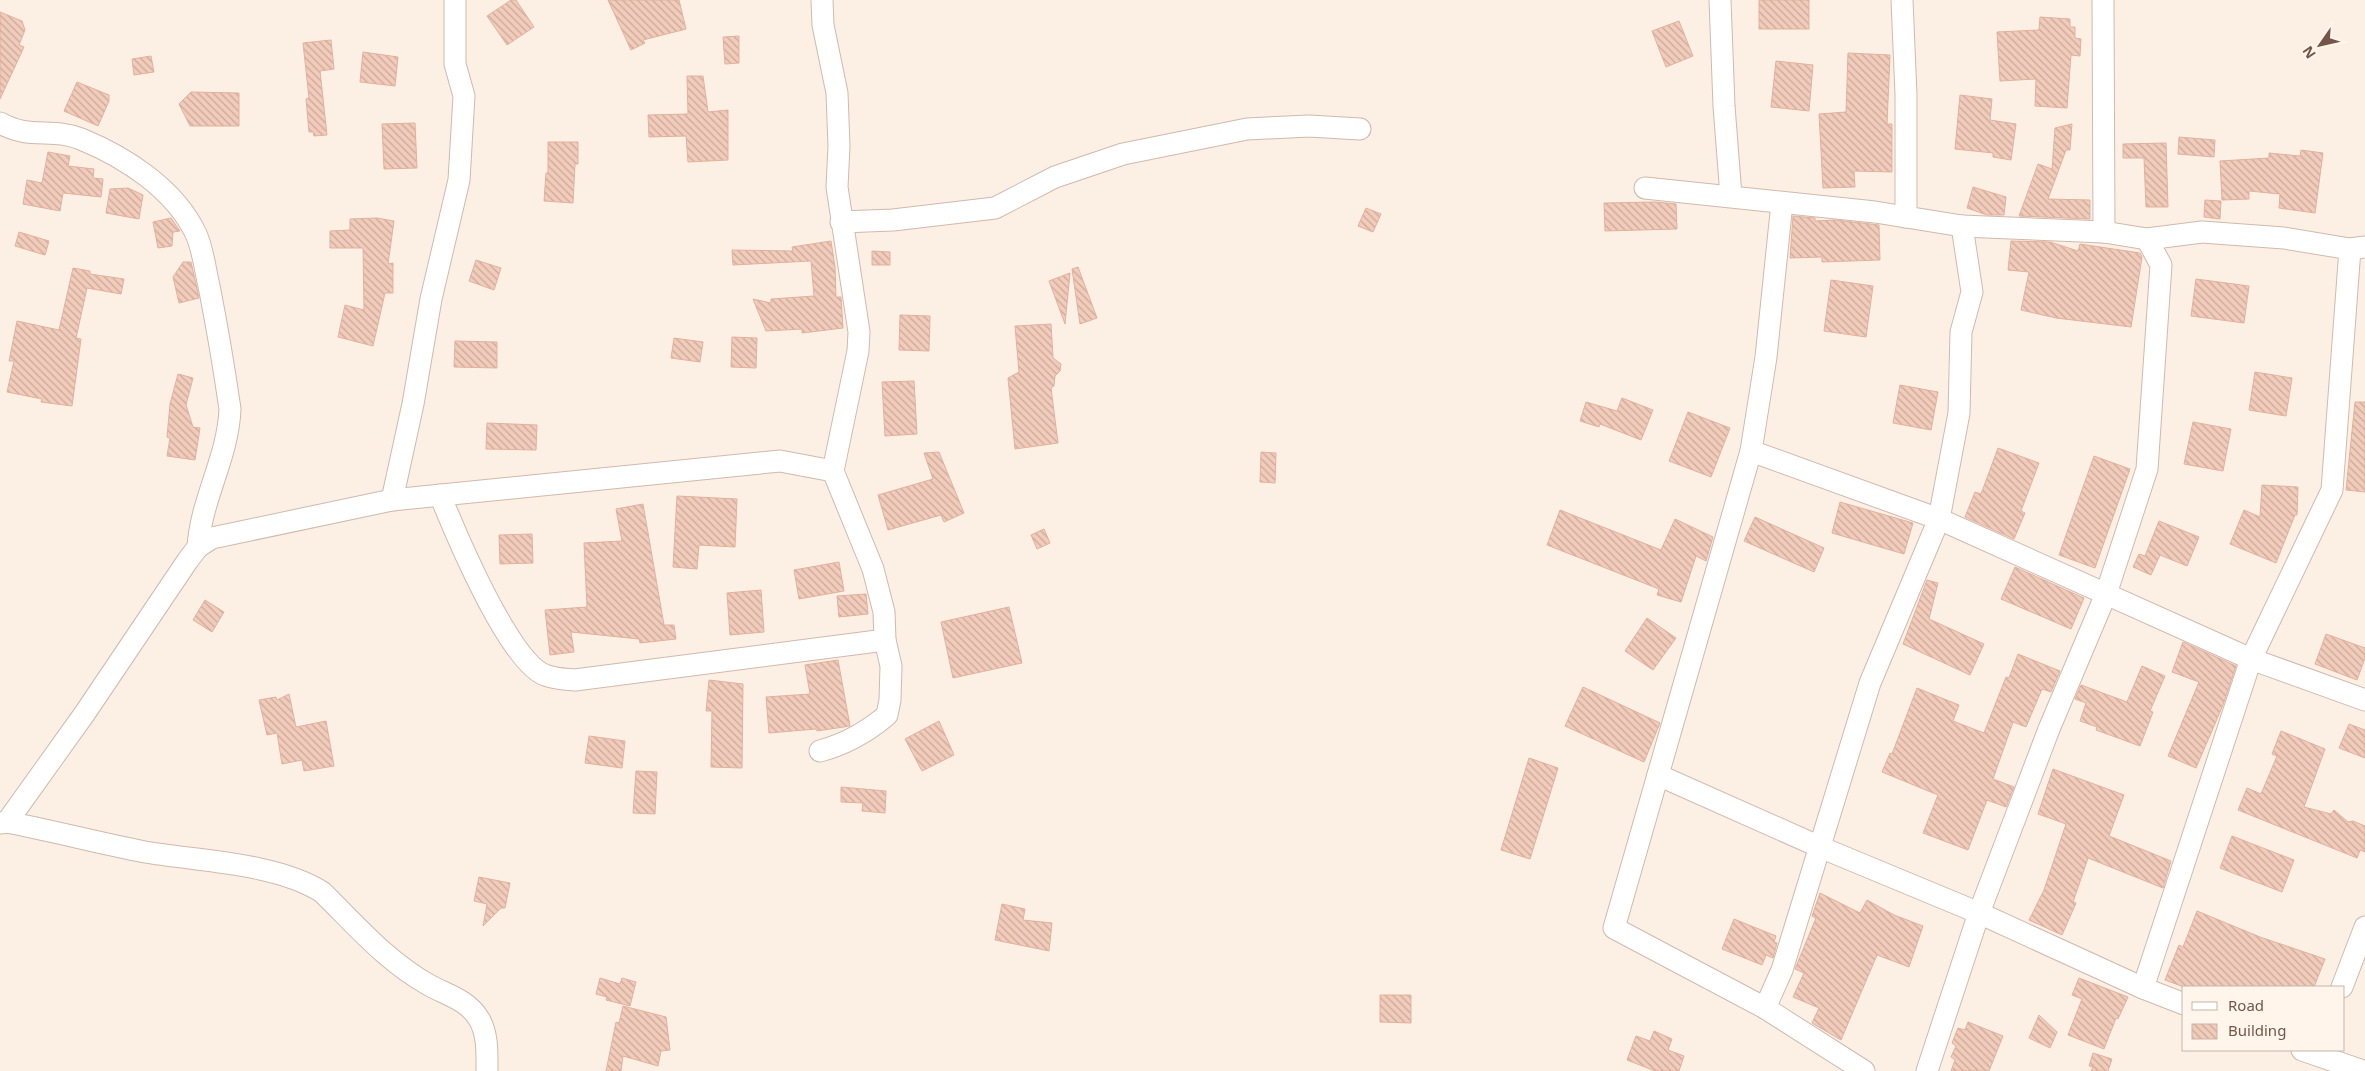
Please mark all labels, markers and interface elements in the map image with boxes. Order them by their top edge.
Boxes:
north arrow [2295,20,2345,70]
text: N [2298,43,2320,63]
legend [2182,986,2345,1051]
text: Road [2228,995,2264,1015]
text: Building [2228,1020,2286,1040]

